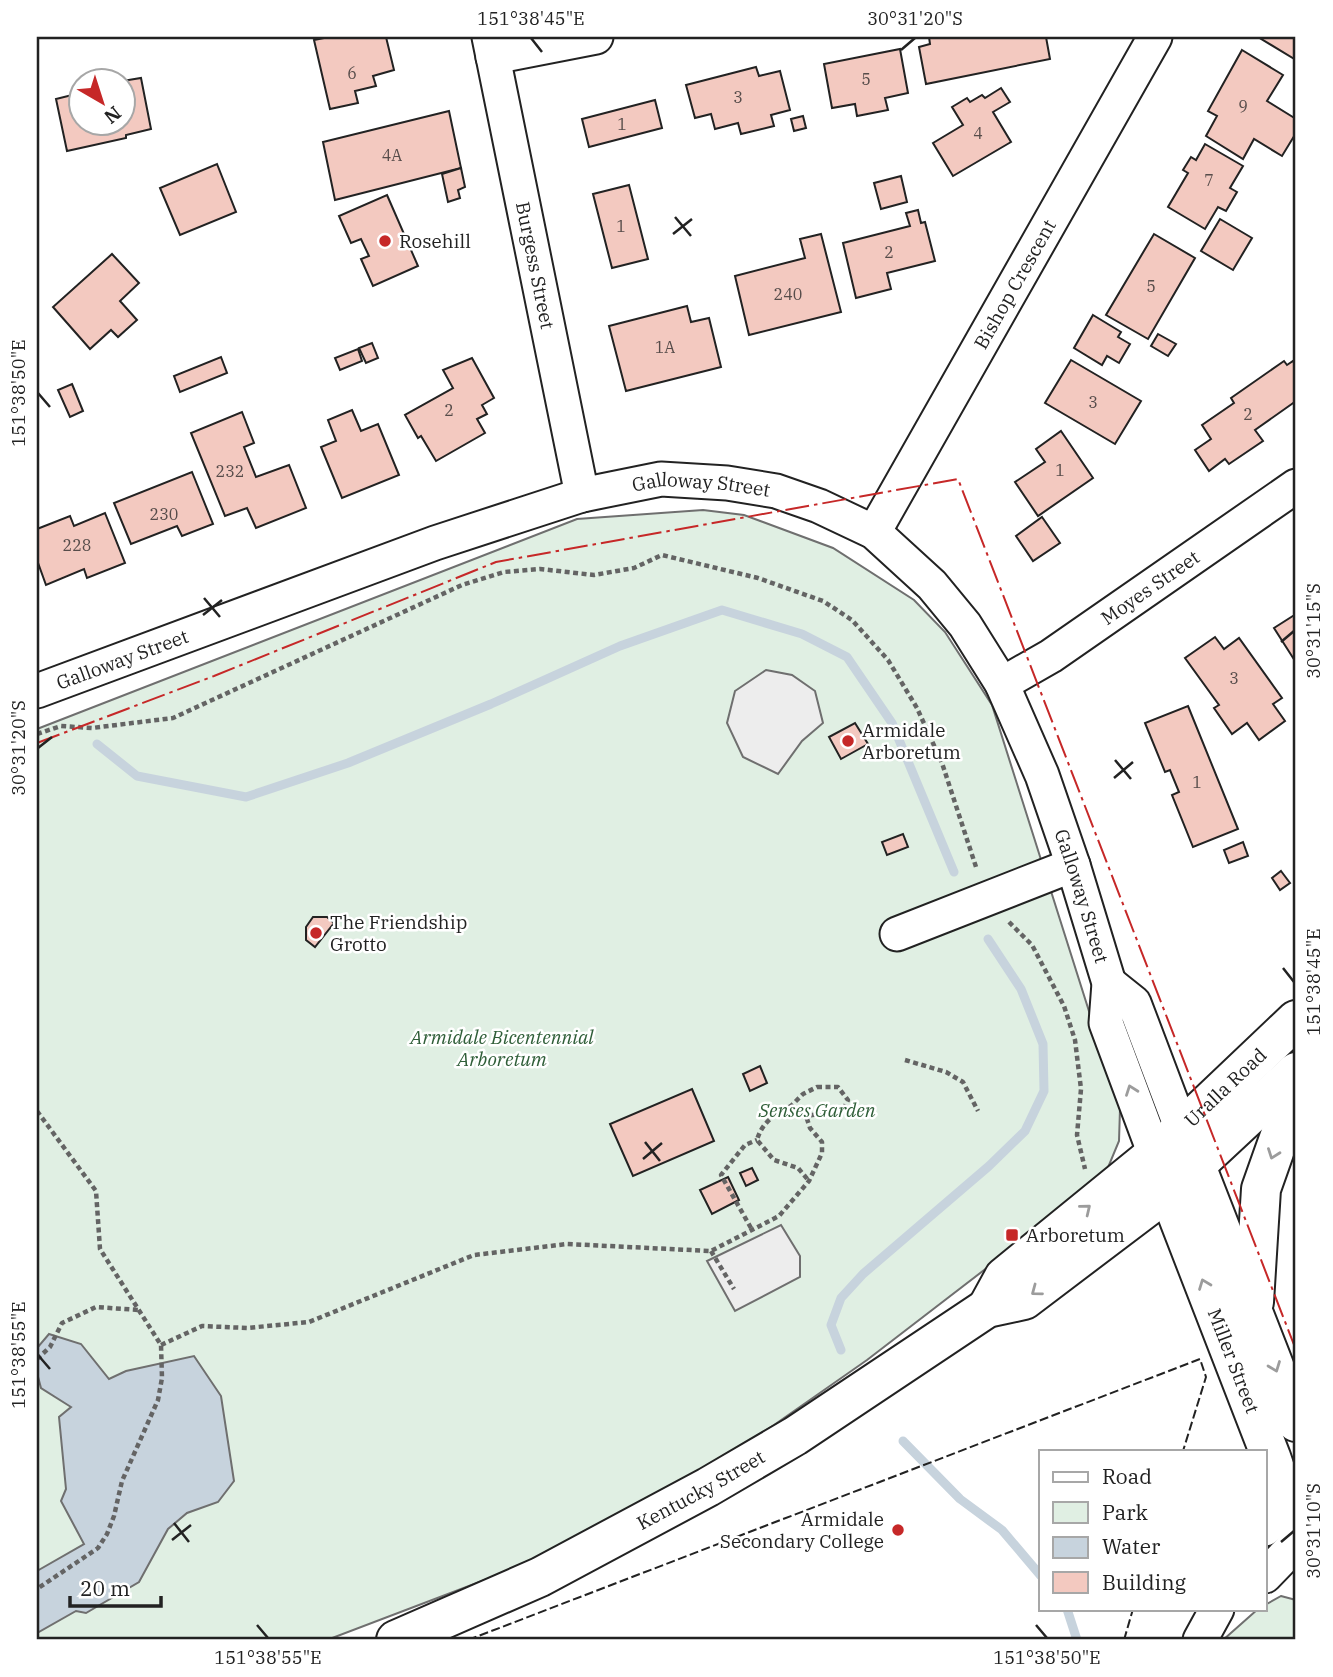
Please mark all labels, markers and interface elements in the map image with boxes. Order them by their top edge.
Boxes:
text: 151°38'45"E [477,7,585,30]
text: 30°31'20"S [867,7,963,30]
house number: 6 [347,63,357,83]
north arrow [66,66,136,136]
house number: 5 [861,69,871,89]
house number: 3 [733,87,743,107]
house number: 9 [1238,96,1248,116]
text: N [99,101,126,129]
house number: 1 [617,114,627,134]
house number: 4 [973,123,983,143]
house number: 4A [382,145,402,165]
house number: 7 [1204,170,1214,190]
street label: Burgess Street [511,200,560,331]
street label: Bishop Crescent [968,215,1061,353]
house number: 1 [616,216,626,236]
place label: Rosehill [399,229,471,253]
marker: Rosehill [377,233,393,249]
house number: 2 [884,242,894,262]
house number: 5 [1146,276,1156,296]
house number: 240 [774,284,802,304]
house number: 1A [655,337,675,357]
text: 151°38'50"E [7,339,30,447]
house number: 3 [1088,392,1098,412]
house number: 2 [444,400,454,420]
house number: 2 [1243,404,1253,424]
house number: 1 [1055,460,1065,480]
house number: 232 [216,461,244,481]
street label: Galloway Street [630,467,772,502]
house number: 230 [150,504,178,524]
house number: 228 [63,535,91,555]
street label: Moyes Street [1096,545,1204,630]
text: 30°31'15"S [1302,583,1325,679]
street label: Galloway Street [53,624,192,695]
house number: 3 [1229,668,1239,688]
text: 30°31'20"S [7,700,30,796]
place label: Armidale Arboretum [862,718,961,764]
marker: Armidale Arboretum [840,733,856,749]
house number: 1 [1192,772,1202,792]
street label: Galloway Street [1050,826,1114,966]
place label: The Friendship Grotto [330,910,467,956]
marker: The Friendship Grotto [308,925,324,941]
text: 151°38'45"E [1302,928,1325,1036]
park label: Armidale Bicentennial Arboretum [408,1025,594,1071]
street label: Uralla Road [1179,1043,1271,1132]
one-way arrow [1125,1085,1139,1097]
park label: Senses Garden [758,1098,876,1122]
one-way arrow [1267,1148,1281,1160]
one-way arrow [1078,1205,1091,1217]
place label: Arboretum [1026,1223,1125,1247]
marker: Arboretum [1004,1227,1020,1243]
one-way arrow [1199,1278,1213,1290]
one-way arrow [1031,1283,1044,1296]
text: 151°38'55"E [7,1301,30,1409]
street label: Miller Street [1203,1305,1265,1417]
one-way arrow [1266,1361,1280,1373]
street label: Kentucky Street [633,1444,769,1535]
legend [1039,1450,1266,1610]
text: Road [1102,1462,1152,1490]
text: 30°31'10"S [1302,1483,1325,1579]
text: Park [1102,1498,1149,1526]
place label: Armidale Secondary College [720,1507,884,1553]
marker: Armidale Secondary College [890,1522,906,1538]
text: Water [1102,1532,1161,1560]
scale bar [70,1565,161,1609]
text: Building [1102,1568,1187,1596]
text: 20 m [80,1574,130,1602]
text: 151°38'55"E [214,1646,322,1669]
text: 151°38'50"E [993,1646,1101,1669]

